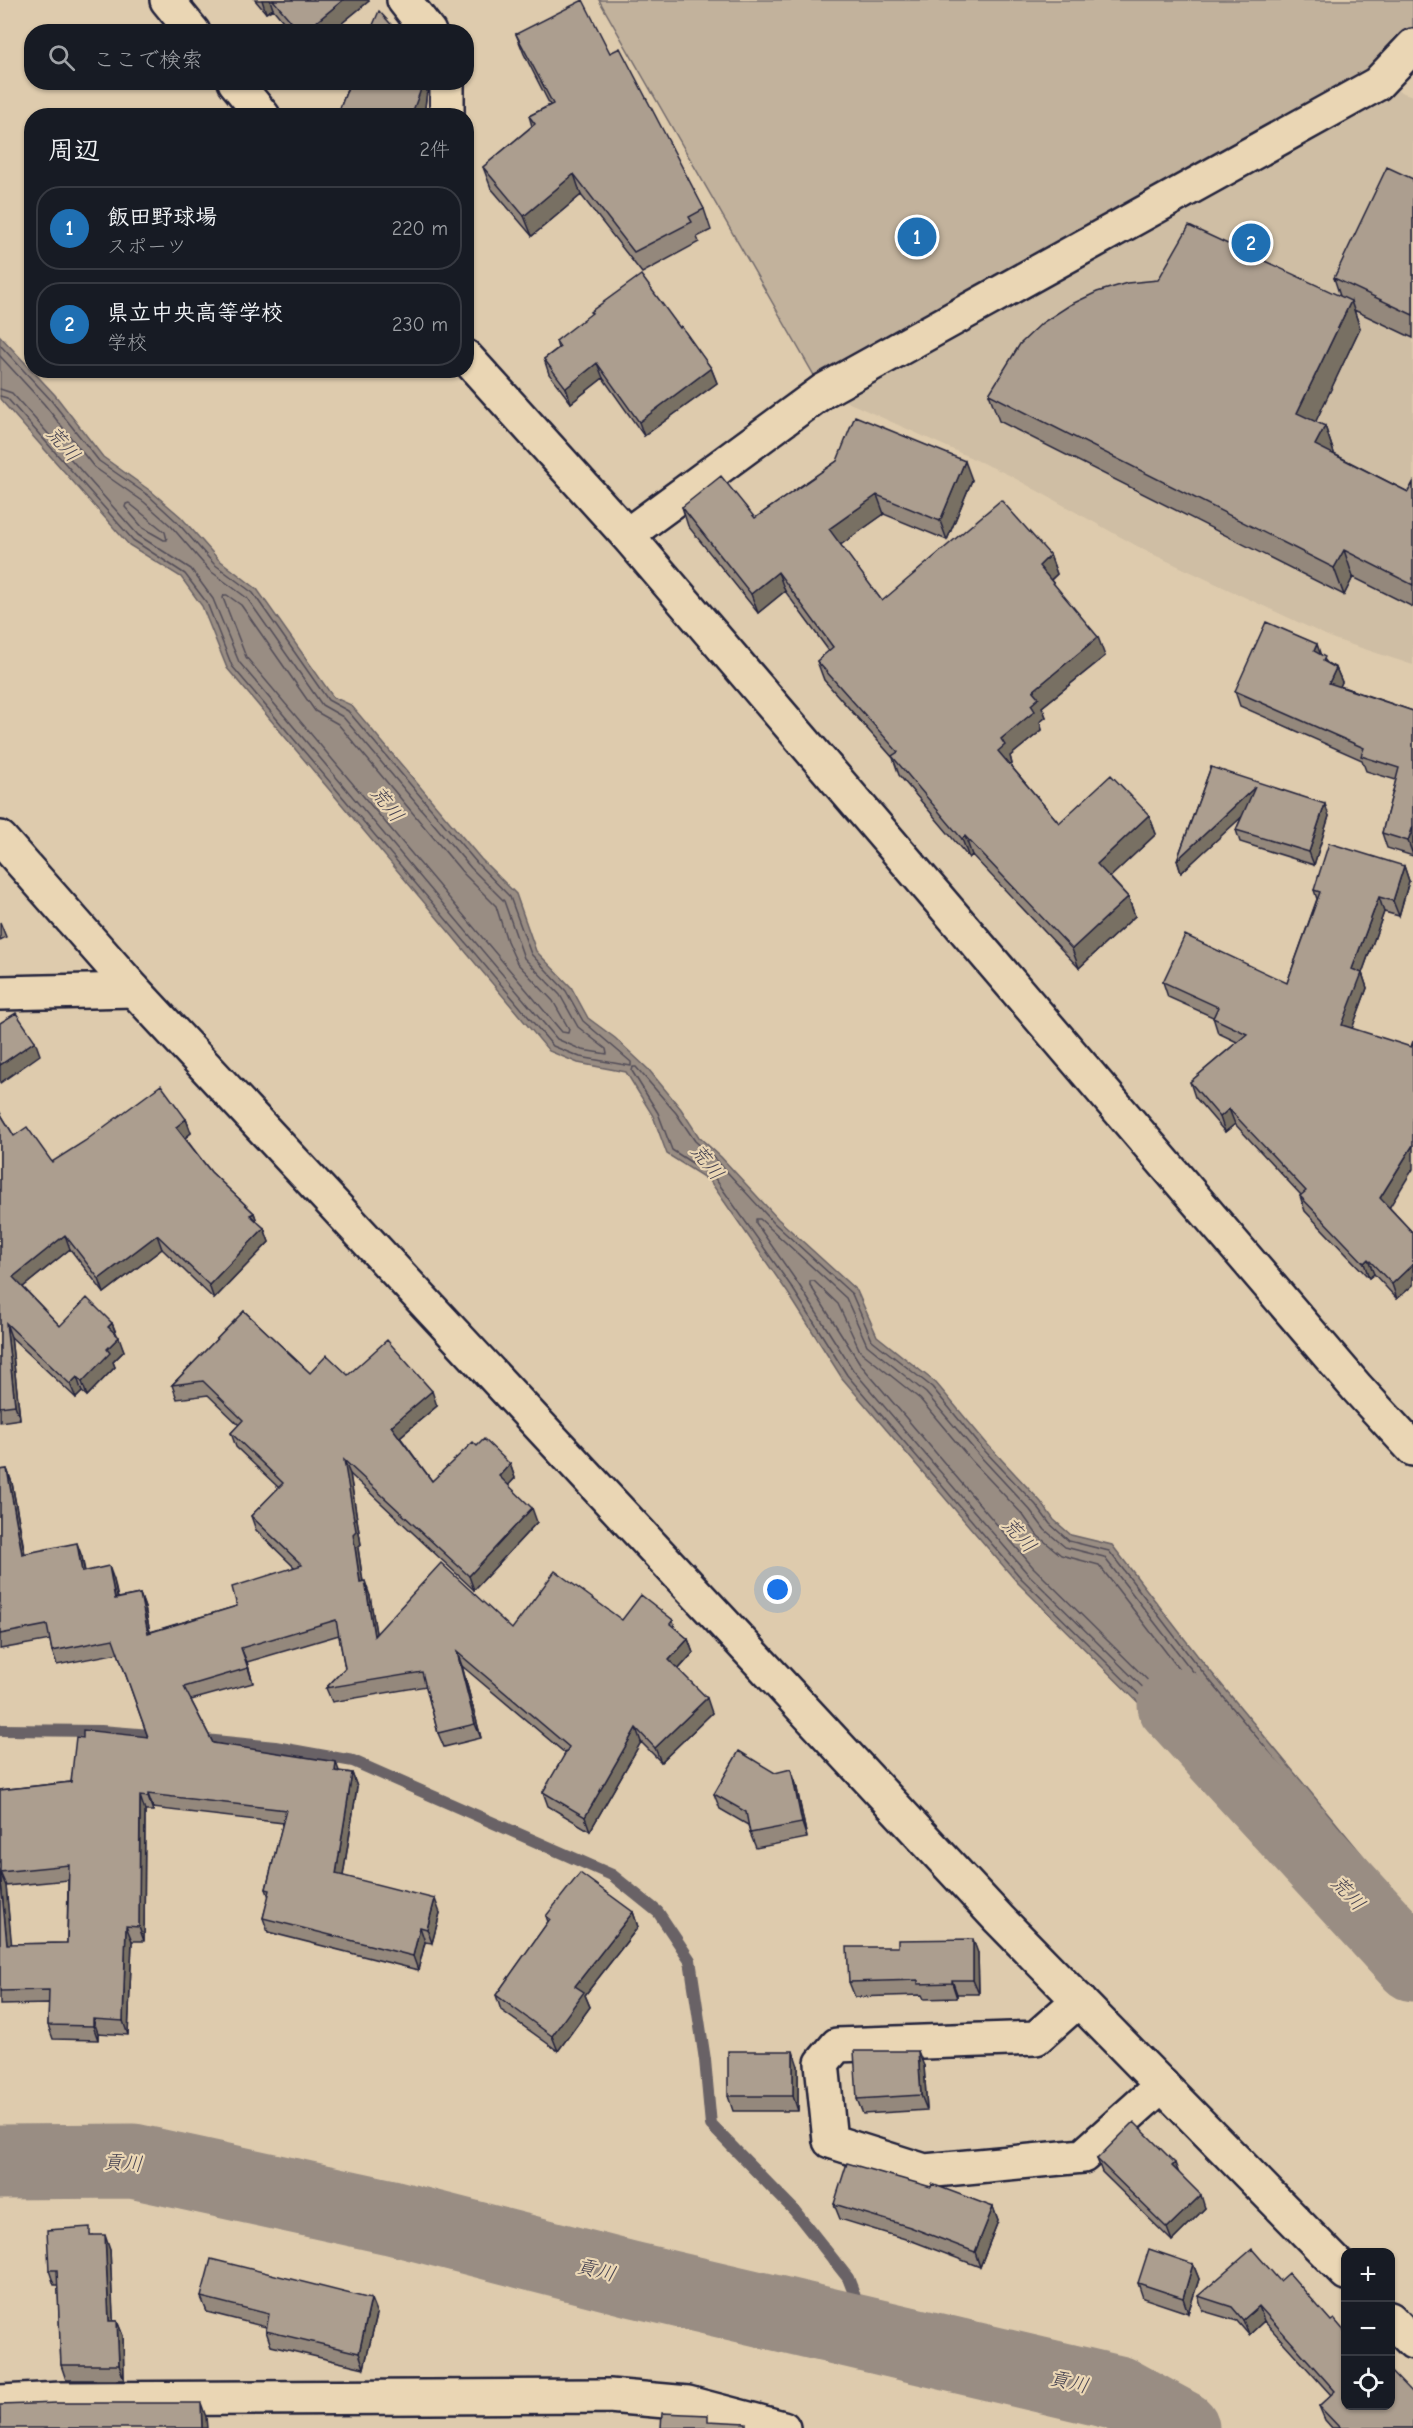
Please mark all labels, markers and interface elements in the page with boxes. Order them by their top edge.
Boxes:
search box [24,24,474,90]
icon: search [45,41,78,74]
text: ここで検索 [93,47,203,73]
text: 周辺 [48,136,100,166]
text: 2件 [420,138,450,161]
text: 飯田野球場 [107,204,217,230]
pin: 1 [898,214,936,260]
text: 1 [66,217,73,240]
text: 220 m [392,217,448,240]
pin: 2 [1232,220,1270,266]
text: スポーツ [107,235,187,258]
text: 県立中央高等学校 [107,300,283,326]
text: 2 [65,313,74,336]
text: 230 m [392,313,448,336]
text: 学校 [107,331,147,354]
water label: 荒川 [41,421,85,467]
water label: 荒川 [366,781,408,827]
water label: 荒川 [686,1139,728,1185]
water label: 荒川 [997,1512,1041,1558]
your location [763,1575,792,1604]
water label: 荒川 [1326,1871,1370,1915]
water label: 貢川 [102,2150,144,2176]
map controls [1341,2248,1395,2410]
button: + [1341,2248,1395,2302]
water label: 貢川 [574,2254,618,2286]
button: − [1341,2302,1395,2356]
button: locate [1341,2356,1395,2410]
water label: 貢川 [1047,2366,1091,2398]

